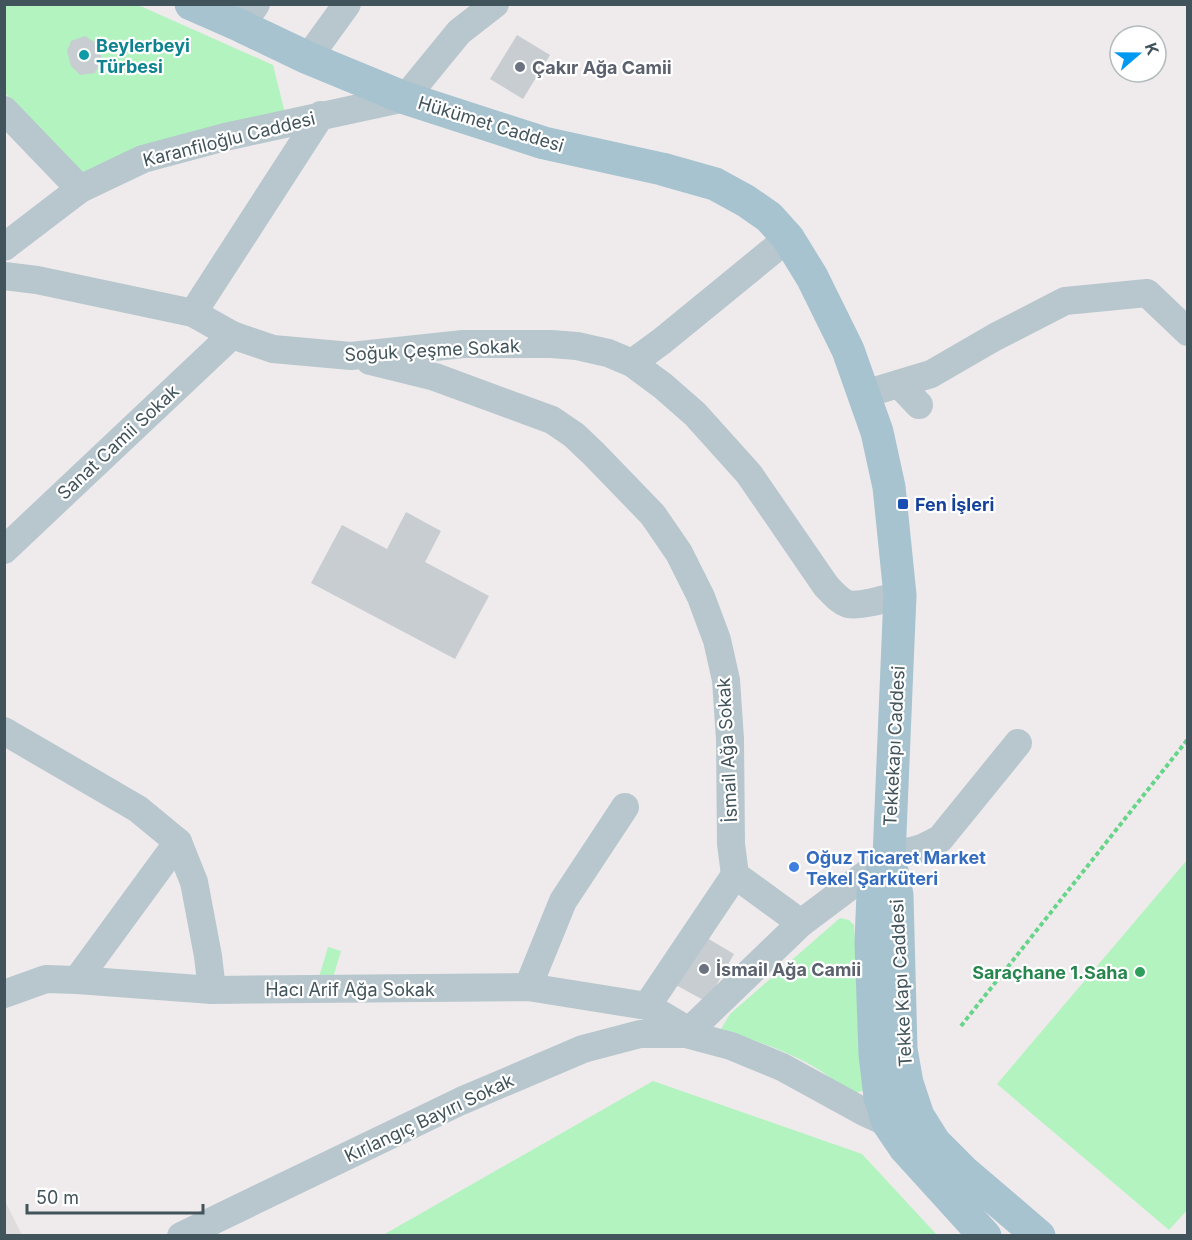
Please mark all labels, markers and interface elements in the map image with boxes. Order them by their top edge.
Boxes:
north arrow [1108,24,1168,84]
place label: Beylerbeyi Türbesi [96,35,190,77]
text: K [1141,40,1164,58]
marker: Beylerbeyi Türbesi [77,48,91,62]
place label: Çakır Ağa Camii [532,57,672,78]
marker: Çakır Ağa Camii [513,60,527,74]
street label: Hükümet Caddesi [416,92,566,156]
street label: Karanfiloğlu Caddesi [141,107,317,171]
street label: Soğuk Çeşme Sokak [344,335,520,365]
street label: Sanat Camii Sokak [53,380,183,504]
place label: Fen İşleri [915,494,994,515]
marker: Fen İşleri [896,497,910,511]
street label: Tekkekapı Caddesi [879,665,909,827]
street label: İsmail Ağa Sokak [712,677,741,823]
place label: Oğuz Ticaret Market Tekel Şarküteri [806,847,986,889]
marker: Oğuz Ticaret Market Tekel Şarküteri [787,860,801,874]
street label: Tekke Kapı Caddesi [886,899,916,1067]
place label: İsmail Ağa Camii [716,959,861,980]
marker: İsmail Ağa Camii [697,962,711,976]
place label: Saraçhane 1.Saha [972,962,1128,983]
marker: Saraçhane 1.Saha [1133,965,1147,979]
street label: Hacı Arif Ağa Sokak [265,979,435,1000]
street label: Kırlangıç Bayırı Sokak [341,1069,517,1166]
scale bar [27,1177,202,1215]
text: 50 m [36,1187,79,1208]

